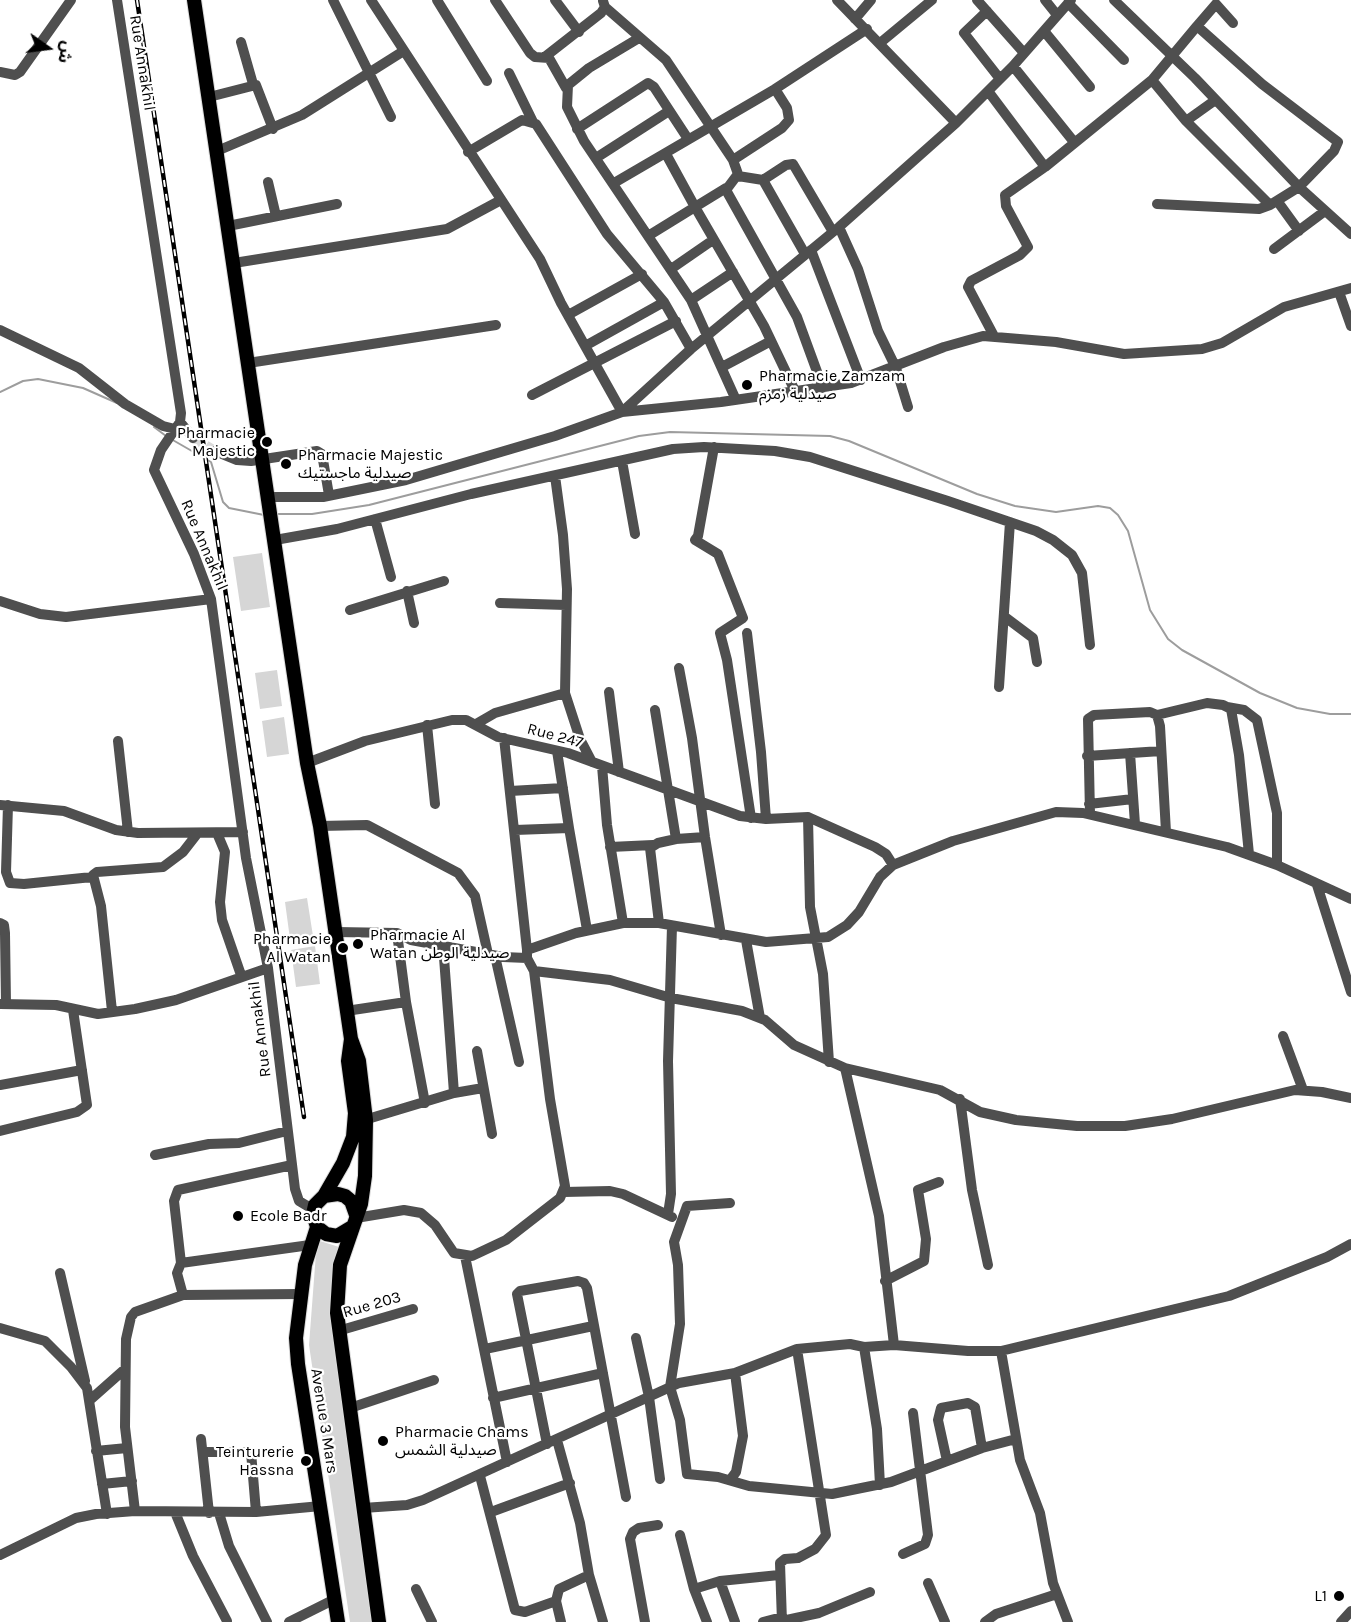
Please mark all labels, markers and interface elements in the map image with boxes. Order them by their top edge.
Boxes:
street label: Rue Annakhil [125,14,159,112]
north arrow [18,18,78,78]
text: ش [54,40,78,65]
place label: Pharmacie Zamzam صيدلية زمزم [759,366,906,404]
marker: Pharmacie Zamzam صيدلية زمزم [740,378,754,392]
place label: Pharmacie Majestic [177,423,255,461]
marker: Pharmacie Majestic [260,435,274,449]
place label: Pharmacie Majestic صيدلية ماجستيك [298,445,443,483]
marker: Pharmacie Majestic صيدلية ماجستيك [279,457,293,471]
street label: Rue Annakhil [176,497,232,593]
street label: Rue 247 [525,719,585,753]
place label: Pharmacie Al Watan صيدلية الوطن [370,925,510,963]
place label: Pharmacie Al Watan [253,929,331,967]
marker: Pharmacie Al Watan صيدلية الوطن [351,937,365,951]
marker: Pharmacie Al Watan [336,941,350,955]
street label: Rue Annakhil [245,980,275,1078]
place label: Ecole Badr [250,1206,327,1226]
marker: Ecole Badr [231,1209,245,1223]
street label: Rue 203 [341,1288,403,1322]
street label: Avenue 3 Mars [306,1367,342,1475]
place label: Pharmacie Chams صيدلية الشمس [395,1422,529,1460]
marker: Pharmacie Chams صيدلية الشمس [376,1434,390,1448]
place label: Teinturerie Hassna [216,1442,294,1480]
marker: Teinturerie Hassna [299,1454,313,1468]
place label: L1 [1314,1586,1327,1606]
marker: L1 [1332,1589,1346,1603]

